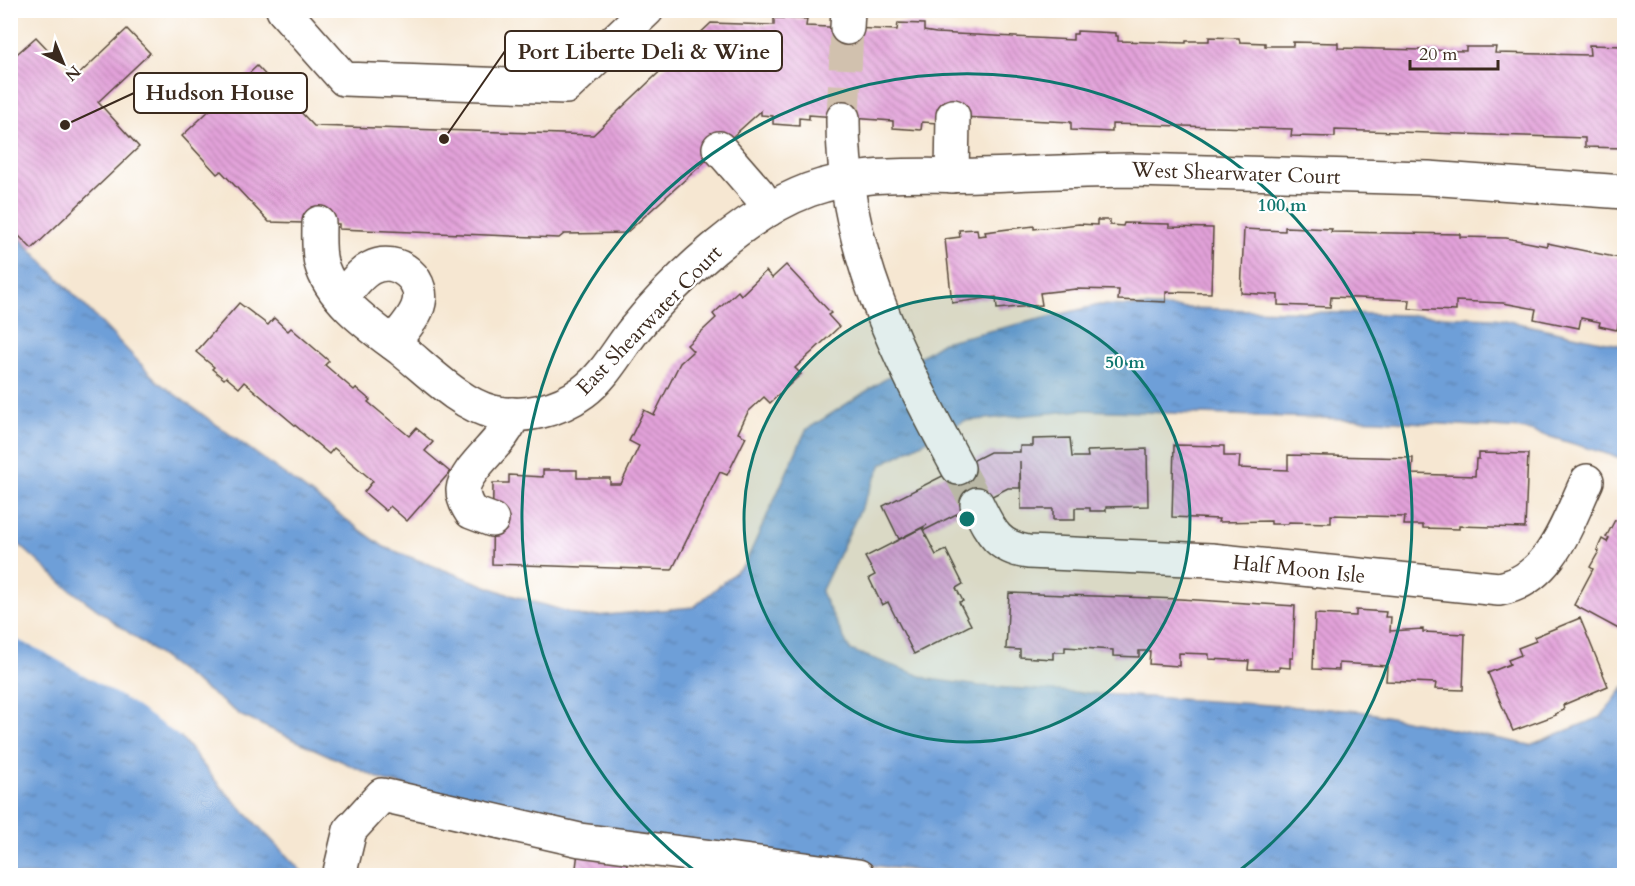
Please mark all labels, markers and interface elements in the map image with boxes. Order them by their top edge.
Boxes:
callout: Port Liberte Deli & Wine [505,31,782,71]
north arrow [33,33,93,93]
scale bar [1410,33,1498,71]
text: Port Liberte Deli & Wine [518,37,770,67]
text: 20 m [1419,42,1458,67]
text: N [60,60,85,86]
callout: Hudson House [134,73,307,113]
text: Hudson House [146,78,294,108]
street label: West Shearwater Court [1130,155,1341,192]
text: 100 m [1257,193,1307,218]
street label: East Shearwater Court [570,239,729,402]
text: 50 m [1105,350,1145,375]
centre of rings [957,509,977,529]
street label: Half Moon Isle [1231,548,1367,591]

